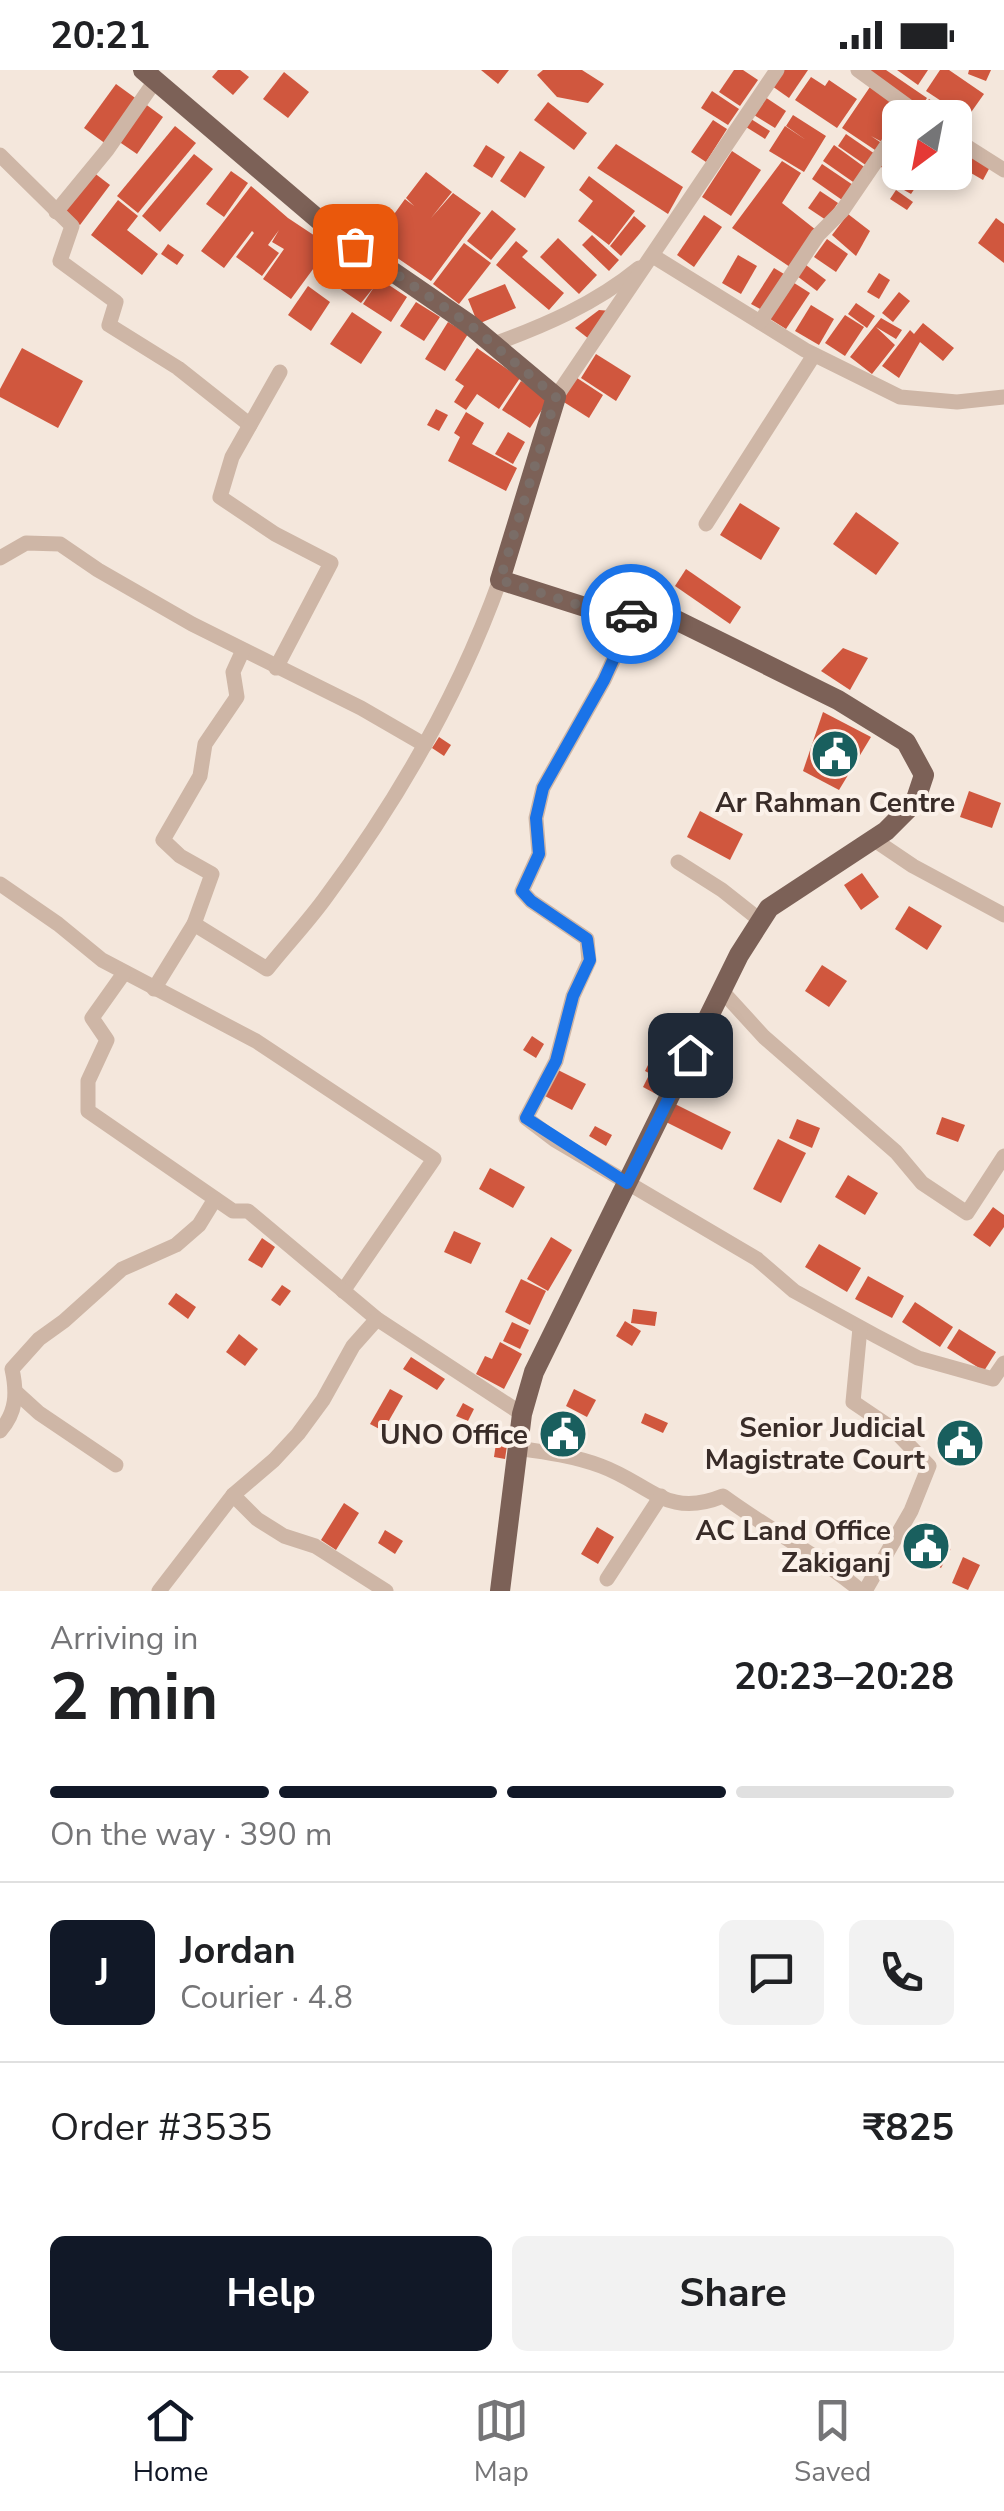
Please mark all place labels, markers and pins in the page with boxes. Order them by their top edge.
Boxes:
pin [313,204,398,289]
public building icon: Ar Rahman Centre [809,728,861,780]
place label: Ar Rahman Centre [715,784,955,822]
pin [648,1013,733,1098]
public building icon: UNO Office [537,1408,589,1460]
place label: Senior Judicial Magistrate Court [705,1409,925,1479]
place label: UNO Office [380,1416,528,1454]
public building icon: Senior Judicial Magistrate Court [934,1417,986,1469]
place label: AC Land Office Zakiganj [695,1512,891,1582]
public building icon: AC Land Office Zakiganj [900,1520,952,1572]

